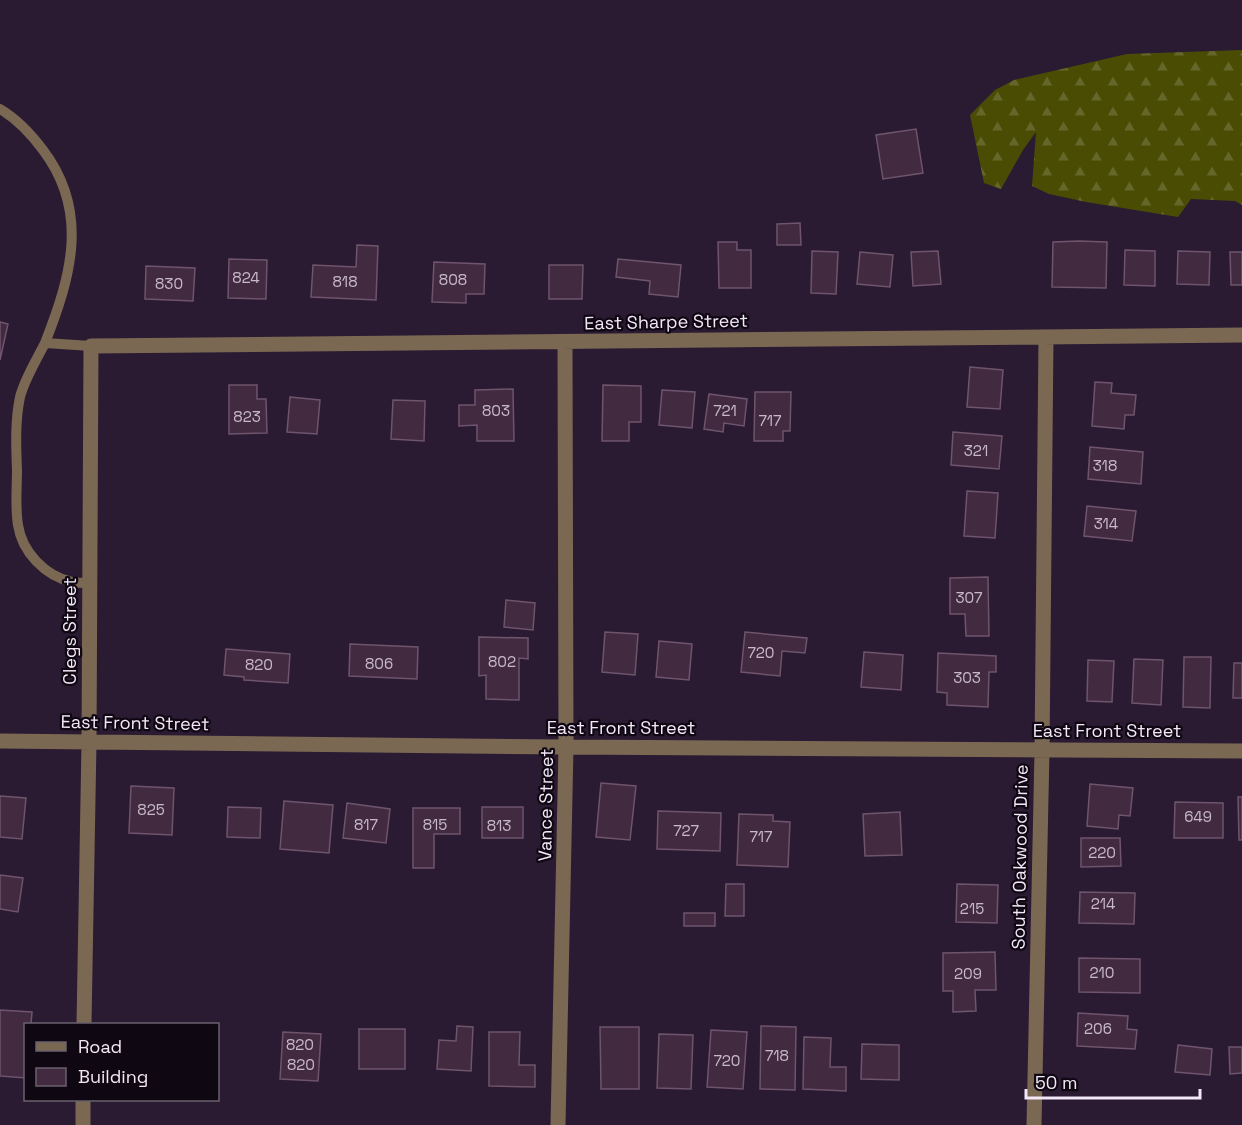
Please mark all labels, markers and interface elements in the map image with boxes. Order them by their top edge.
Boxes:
house number: 824 [232,268,260,287]
house number: 808 [439,270,467,289]
house number: 818 [333,272,357,291]
house number: 830 [155,274,183,293]
street label: East Sharpe Street [584,309,748,334]
house number: 803 [482,401,510,420]
house number: 721 [713,401,737,420]
house number: 823 [233,407,261,426]
house number: 717 [758,411,782,430]
house number: 321 [964,441,988,460]
house number: 318 [1093,456,1117,475]
house number: 314 [1094,514,1118,533]
street label: Clegs Street [58,577,81,685]
house number: 307 [956,588,982,607]
house number: 720 [748,643,774,662]
house number: 802 [488,652,516,671]
house number: 806 [365,654,393,673]
house number: 820 [245,655,273,674]
house number: 303 [953,668,981,687]
street label: East Front Street [61,710,210,735]
street label: East Front Street [547,716,695,739]
street label: East Front Street [1033,719,1181,742]
street label: Vance Street [533,748,558,862]
street label: South Oakwood Drive [1006,764,1033,950]
house number: 825 [137,800,165,819]
house number: 649 [1184,807,1212,826]
house number: 817 [354,815,378,834]
house number: 815 [423,815,447,834]
house number: 813 [487,816,511,835]
house number: 727 [673,821,699,840]
house number: 717 [749,827,773,846]
house number: 220 [1088,843,1116,862]
house number: 214 [1091,894,1115,913]
house number: 215 [960,899,984,918]
house number: 210 [1090,963,1114,982]
house number: 209 [954,964,982,983]
house number: 206 [1084,1019,1112,1038]
legend [24,1023,219,1101]
text: Road [78,1035,122,1058]
house number: 820 [286,1035,314,1054]
house number: 718 [765,1046,789,1065]
house number: 720 [714,1051,740,1070]
house number: 820 [287,1055,315,1074]
scale bar [1026,1062,1200,1100]
text: Building [78,1065,148,1088]
text: 50 m [1035,1071,1077,1094]

